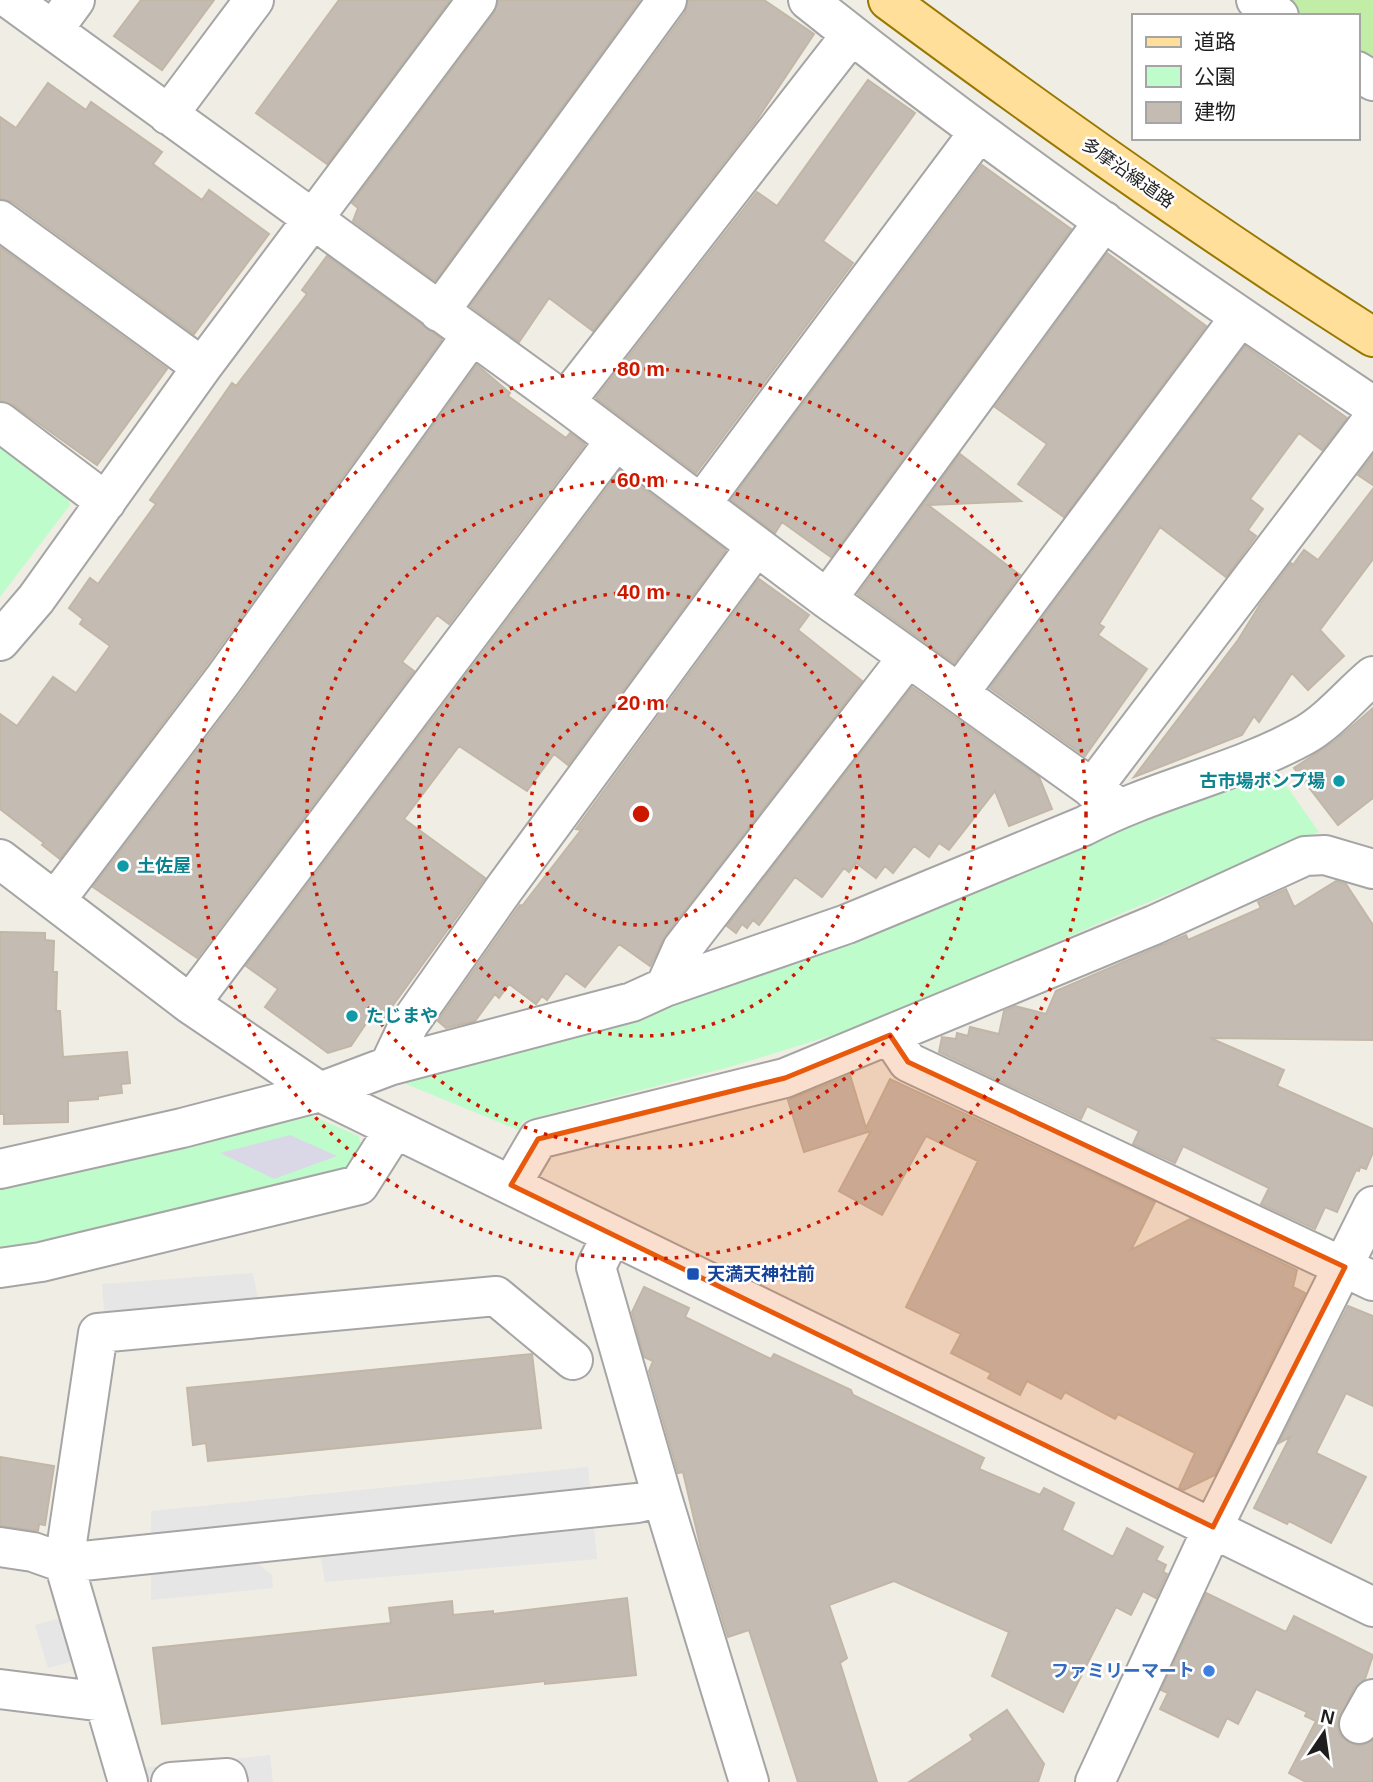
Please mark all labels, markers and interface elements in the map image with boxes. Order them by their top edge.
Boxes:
legend [1132,14,1359,140]
text: 道路 [1194,30,1236,53]
text: 公園 [1194,65,1236,88]
text: 建物 [1194,100,1236,123]
street label: 多摩沿線道路 [1078,134,1178,212]
text: 80 m [617,357,665,380]
text: 60 m [617,468,665,491]
text: 40 m [617,580,665,603]
text: 20 m [617,691,665,714]
place label: 古市場ポンプ場 [1200,771,1325,791]
marker: 古市場ポンプ場 [1331,773,1347,789]
centre of rings [629,802,653,826]
place label: 土佐屋 [137,856,191,876]
marker: 土佐屋 [115,858,131,874]
place label: たじまや [366,1006,438,1026]
marker: たじまや [344,1008,360,1024]
place label: 天満天神社前 [707,1264,815,1284]
marker: 天満天神社前 [685,1266,701,1282]
place label: ファミリーマート [1051,1661,1195,1681]
marker: ファミリーマート [1201,1663,1217,1679]
north arrow [1289,1698,1359,1768]
text: N [1319,1705,1337,1729]

